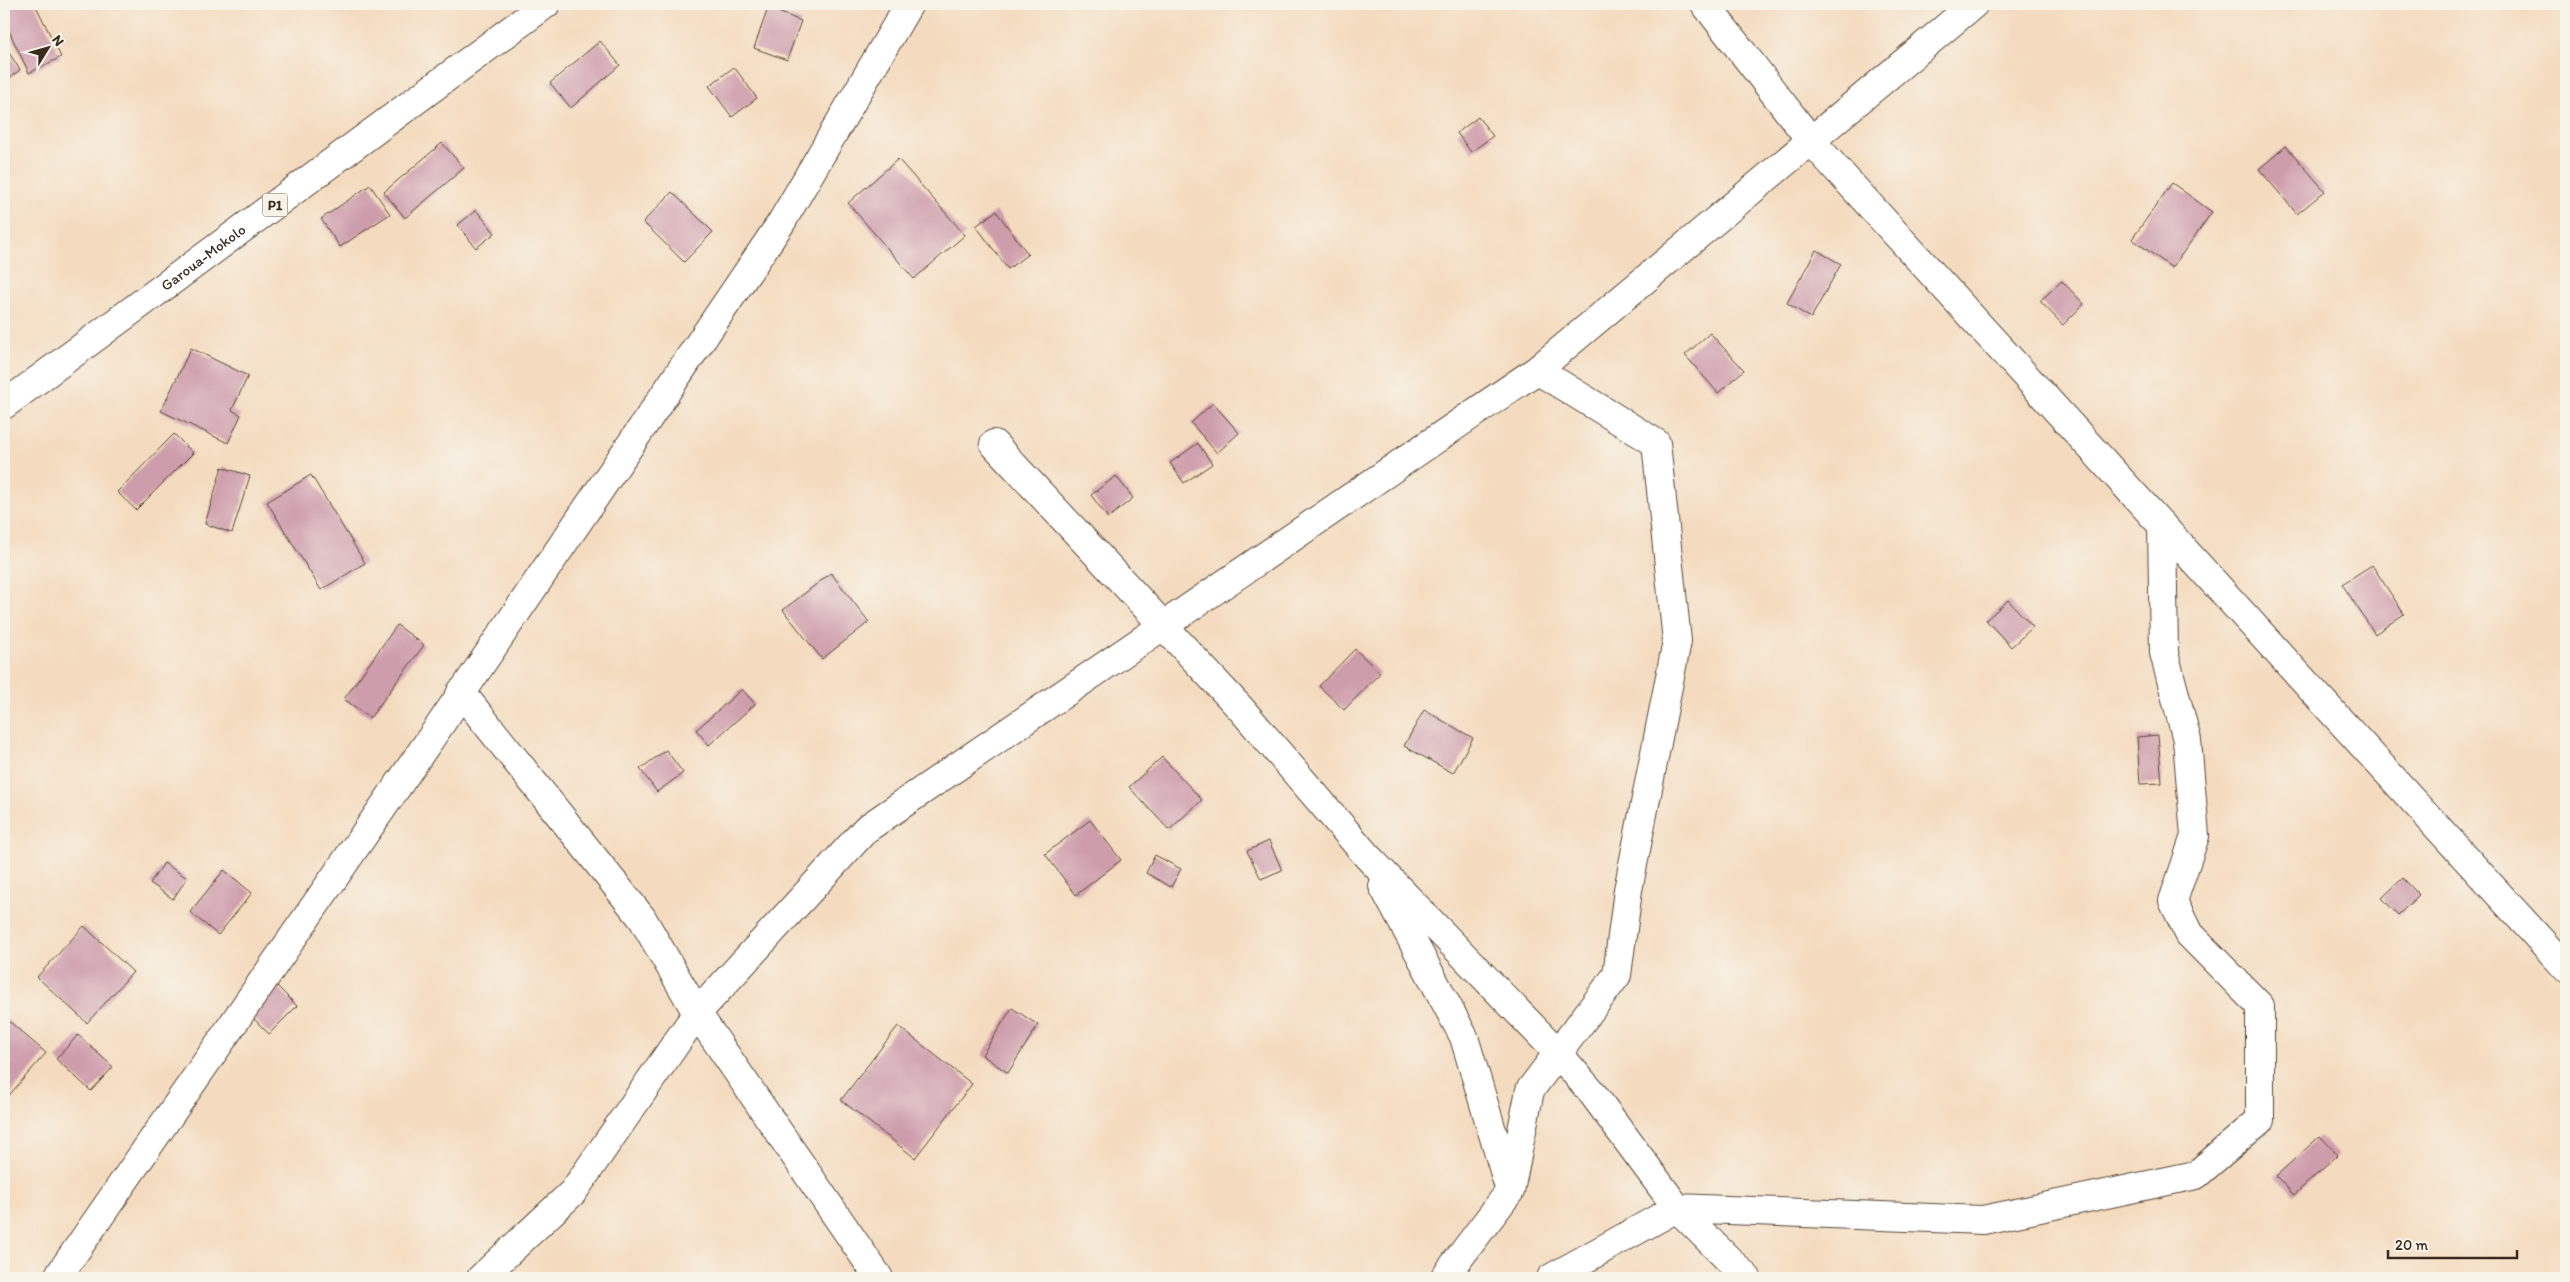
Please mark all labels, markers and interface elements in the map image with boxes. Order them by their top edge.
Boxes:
north arrow [22,22,72,72]
text: N [48,32,68,49]
road number: P1 [262,194,288,216]
street label: Garoua-Mokolo [158,220,249,295]
scale bar [2388,1227,2516,1259]
text: 20 m [2395,1236,2429,1254]

